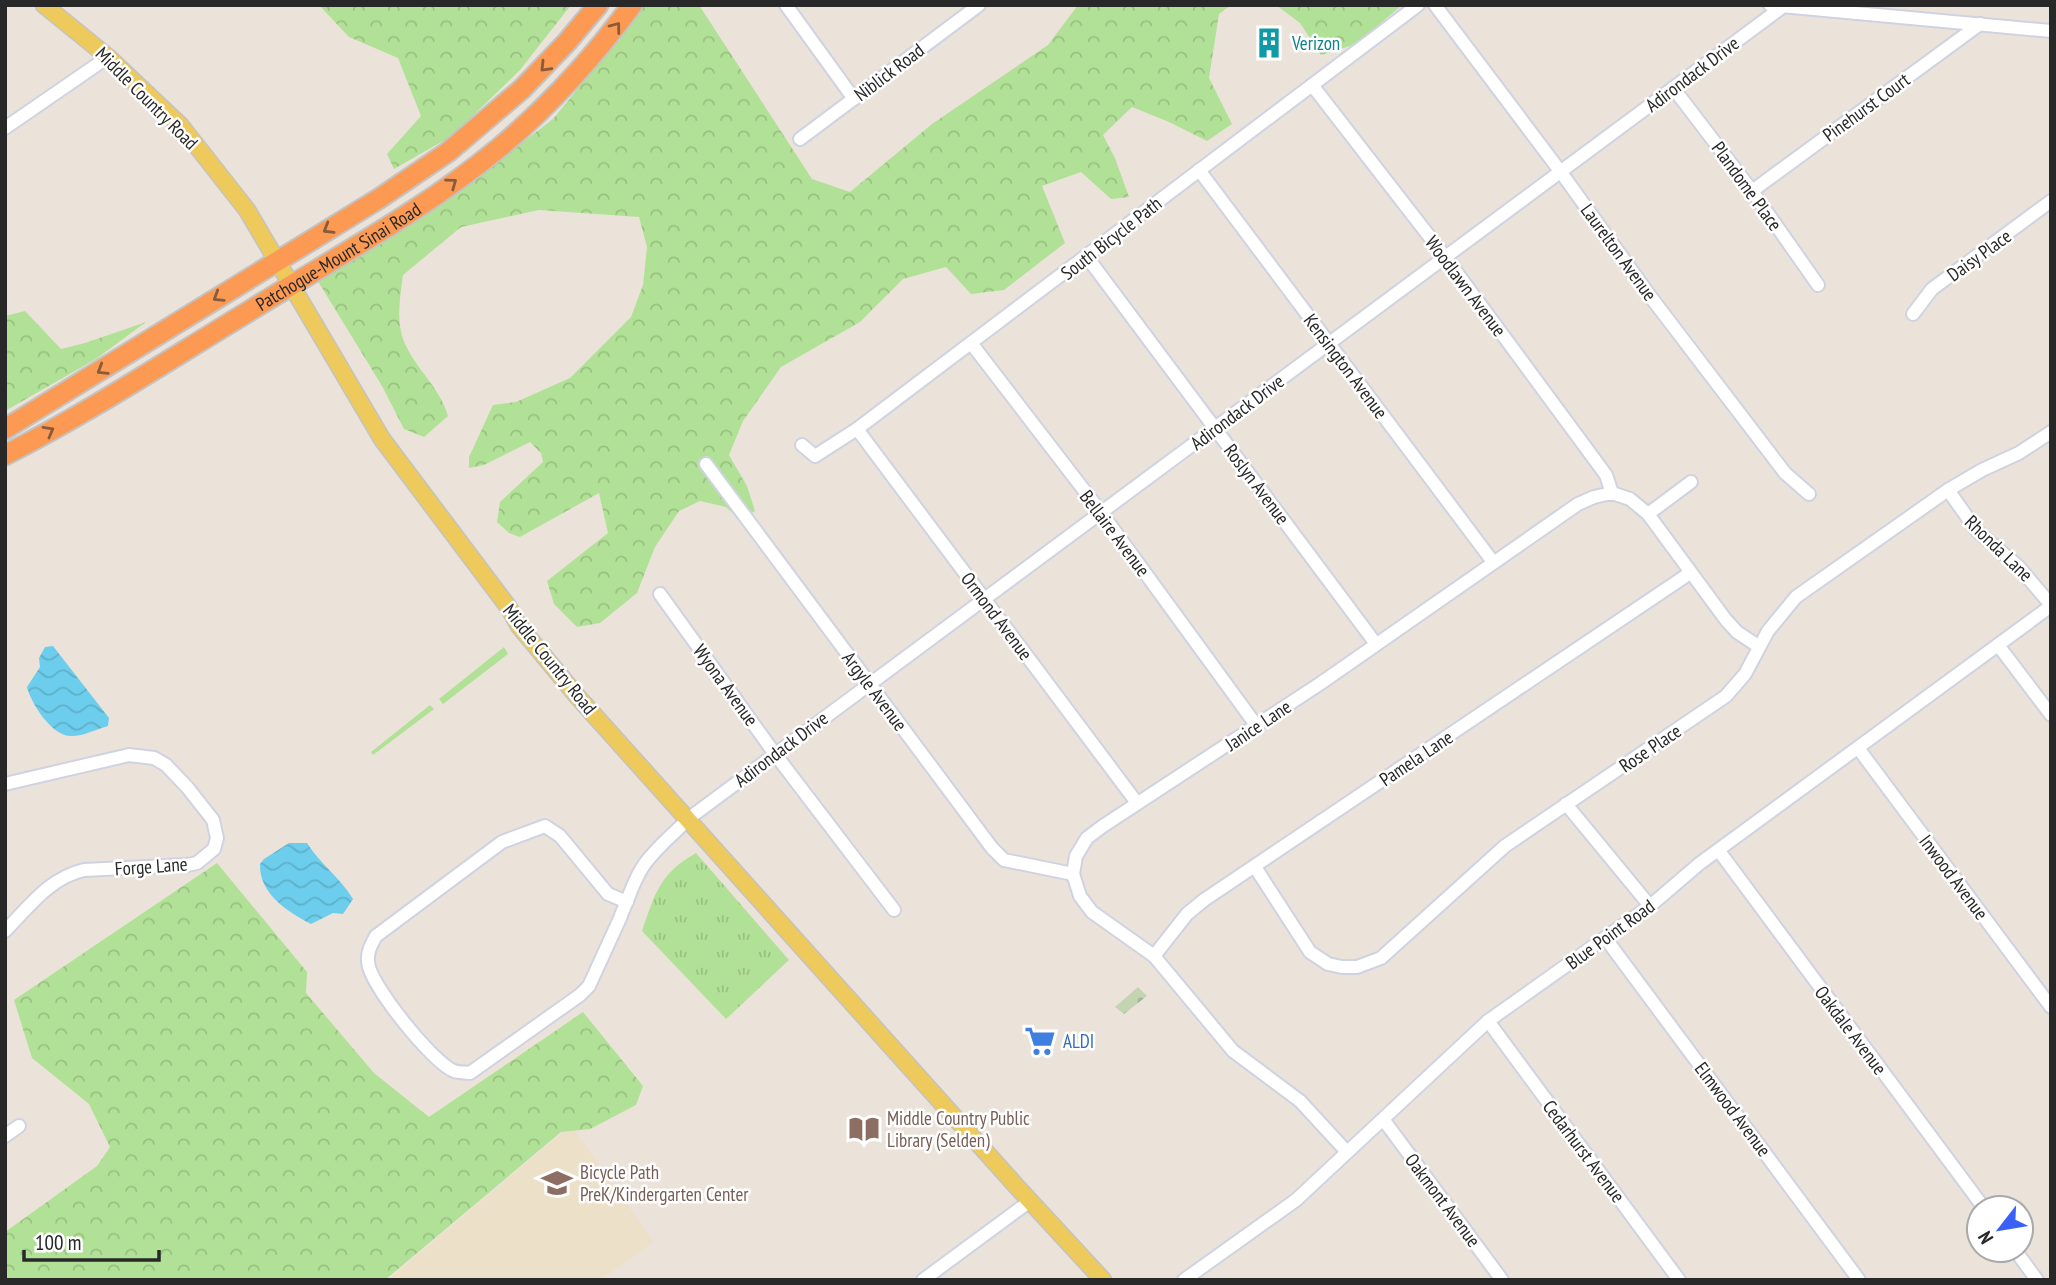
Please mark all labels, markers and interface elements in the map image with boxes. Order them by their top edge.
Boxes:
one-way arrow [607,22,620,34]
building icon: Verizon [1252,26,1286,60]
place label: Verizon [1291,31,1340,55]
street label: Adirondack Drive [1640,31,1744,117]
street label: Niblick Road [849,38,929,106]
street label: Middle Country Road [91,42,203,154]
one-way arrow [540,58,553,71]
street label: Pinehurst Court [1818,67,1915,147]
street label: Plandome Place [1707,137,1788,235]
one-way arrow [444,179,457,192]
street label: South Bicycle Path [1056,191,1166,285]
street label: Patchogue-Mount Sinai Road [251,197,425,316]
street label: Laurelton Avenue [1576,199,1662,305]
one-way arrow [322,221,335,234]
street label: Daisy Place [1942,224,2016,286]
street label: Woodlawn Avenue [1420,231,1512,341]
one-way arrow [213,289,226,302]
street label: Kensington Avenue [1299,309,1393,423]
one-way arrow [97,361,110,374]
street label: Adirondack Drive [1185,369,1289,455]
one-way arrow [42,426,55,439]
street label: Roslyn Avenue [1219,439,1295,529]
street label: Bellaire Avenue [1075,485,1155,581]
street label: Rhonda Lane [1960,510,2038,586]
street label: Ormond Avenue [956,567,1038,665]
street label: Middle Country Road [498,599,602,719]
street label: Wyona Avenue [688,639,764,731]
street label: Argyle Avenue [837,646,913,736]
street label: Janice Lane [1220,694,1296,756]
street label: Adirondack Drive [729,706,833,792]
street label: Rose Place [1614,718,1686,777]
street label: Pamela Lane [1375,725,1457,791]
street label: Inwood Avenue [1914,830,1994,924]
street label: Forge Lane [114,851,188,881]
street label: Blue Point Road [1561,894,1659,974]
street label: Oakdale Avenue [1810,981,1892,1079]
supermarket icon: ALDI [1023,1024,1057,1058]
place label: ALDI [1063,1029,1094,1053]
street label: Elmwood Avenue [1690,1057,1776,1161]
street label: Cedarhurst Avenue [1538,1095,1630,1207]
place label: Middle Country Public Library (Selden) [887,1106,1030,1152]
library icon: Middle Country Public Library (Selden) [847,1112,881,1146]
street label: Oakmont Avenue [1400,1148,1486,1252]
place label: Bicycle Path PreK/Kindergarten Center [580,1160,749,1206]
school or university icon: Bicycle Path PreK/Kindergarten Center [540,1166,574,1200]
north arrow [1965,1194,2035,1264]
scale bar [24,1218,159,1262]
text: N [1972,1227,1998,1248]
text: 100 m [35,1229,81,1256]

